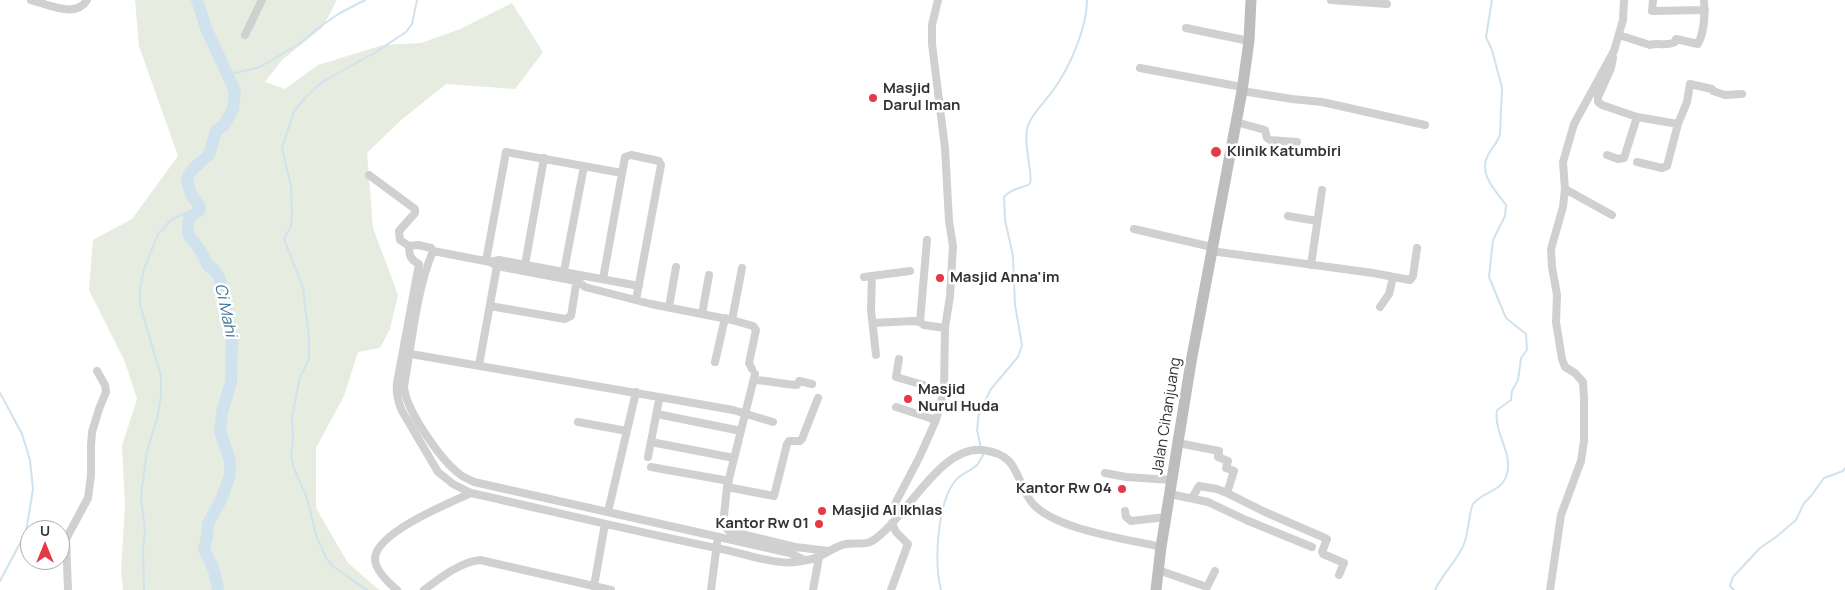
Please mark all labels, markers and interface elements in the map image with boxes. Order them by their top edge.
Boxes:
place label: Masjid Darul Iman [883,80,960,115]
marker: Masjid Darul Iman [867,92,879,104]
place label: Klinik Katumbiri [1227,143,1341,161]
marker: Klinik Katumbiri [1209,145,1223,159]
place label: Masjid Anna'im [950,269,1060,287]
marker: Masjid Anna'im [934,272,946,284]
water label: Ci Mahi [210,282,240,338]
street label: Jalan Cihanjuang [1149,356,1185,476]
place label: Masjid Nurul Huda [918,381,999,416]
marker: Masjid Nurul Huda [902,393,914,405]
place label: Kantor Rw 04 [1016,480,1112,498]
marker: Kantor Rw 04 [1116,483,1128,495]
place label: Masjid Al Ikhlas [832,502,942,520]
marker: Masjid Al Ikhlas [816,505,828,517]
place label: Kantor Rw 01 [716,515,809,533]
marker: Kantor Rw 01 [813,518,825,530]
north arrow [20,520,70,570]
text: U [40,521,50,540]

